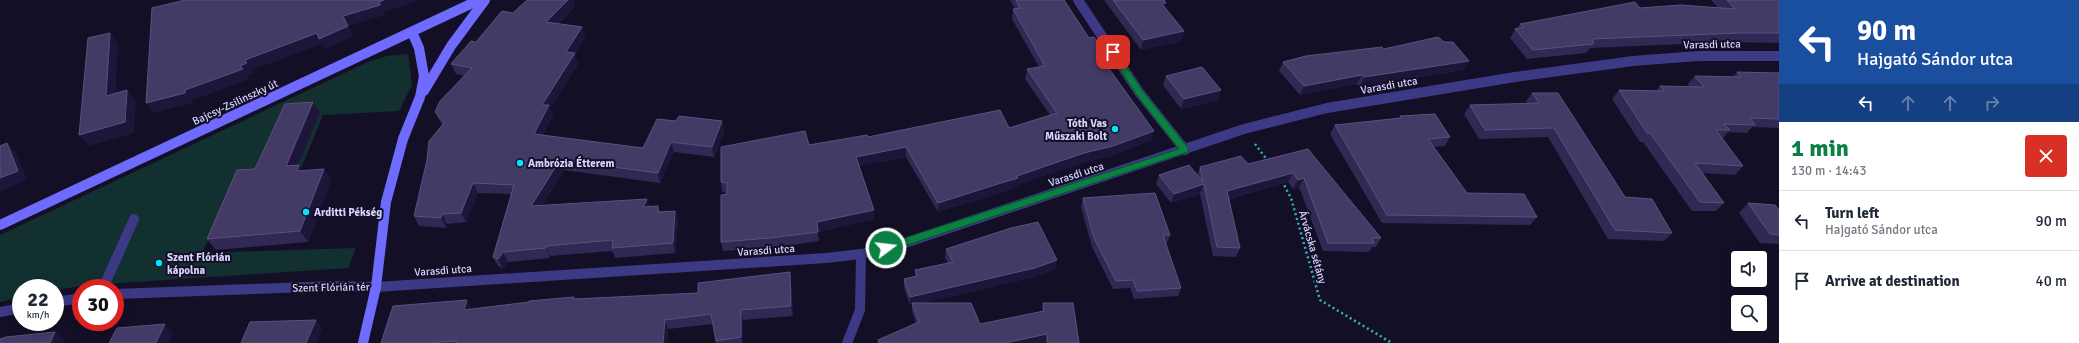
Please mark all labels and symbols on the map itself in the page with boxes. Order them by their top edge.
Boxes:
pin [1096,35,1130,69]
street label: Varasdi utca [1683,37,1741,52]
street label: Varasdi utca [1360,74,1419,97]
street label: Bajcsy-Zsilinszky út [190,77,280,128]
place label: Tóth Vas Műszaki Bolt [1045,117,1107,143]
marker: Tóth Vas Műszaki Bolt [1110,124,1120,134]
place label: Ambrózia Étterem [528,156,614,170]
marker: Ambrózia Étterem [515,158,525,168]
street label: Varasdi utca [1047,159,1106,190]
place label: Arditti Pékség [314,206,382,219]
marker: Arditti Pékség [301,207,311,217]
street label: Árvácska sétány [1296,209,1330,286]
position arrow [865,227,907,269]
street label: Varasdi utca [737,242,796,259]
place label: Szent Flórián kápolna [167,251,230,277]
marker: Szent Flórián kápolna [154,258,164,268]
street label: Varasdi utca [414,262,473,279]
speed limit sign: 30 [72,279,124,331]
street label: Szent Flórián tér [292,280,370,295]

